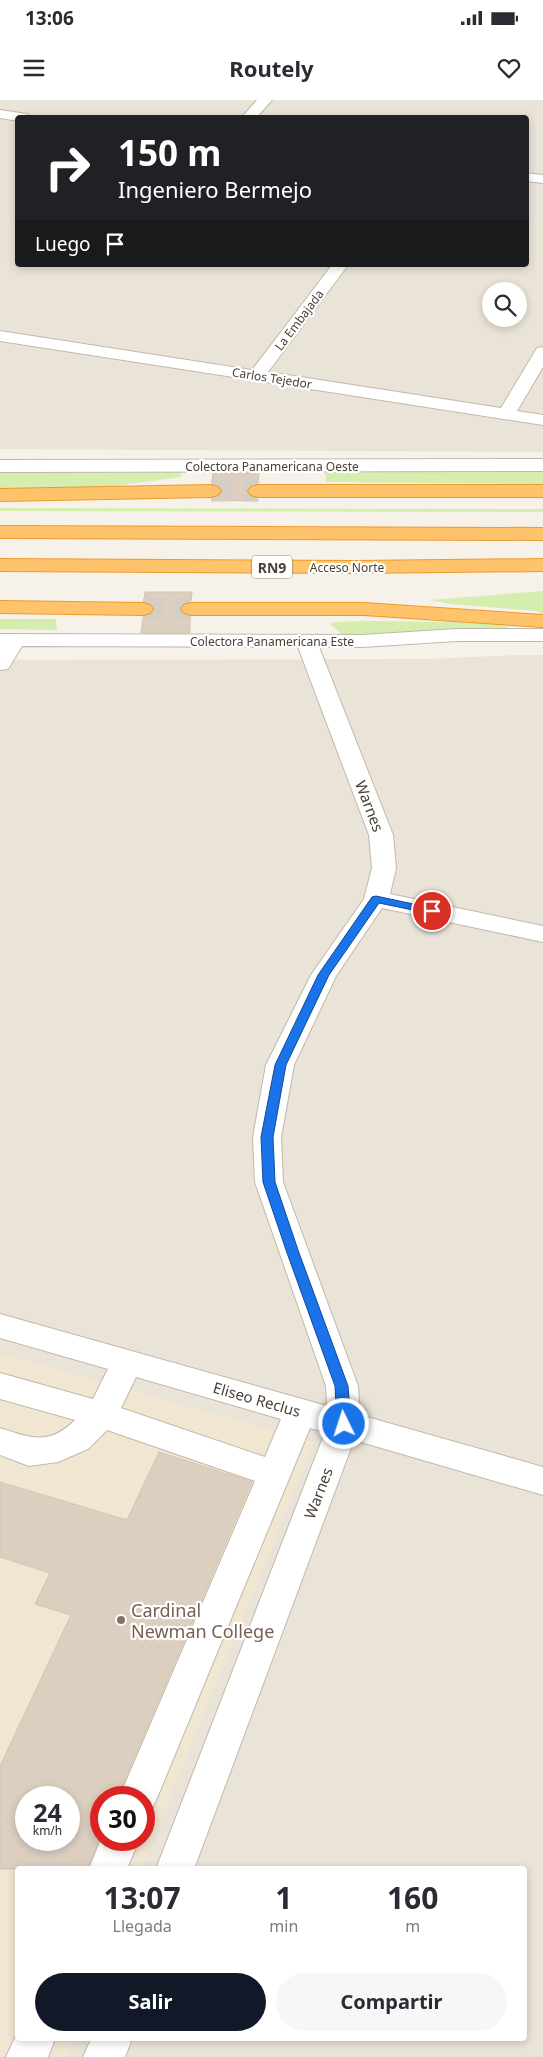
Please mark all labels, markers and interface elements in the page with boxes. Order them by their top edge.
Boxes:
text: 13:06 [25,5,74,31]
text: Routely [229,53,314,83]
icon: menu [20,54,48,82]
icon: heart [495,54,523,82]
text: 150 m [118,129,221,176]
icon: right [35,135,100,200]
text: Ingeniero Bermejo [118,174,312,204]
icon: arrive [101,230,129,258]
text: Luego [35,231,91,257]
map controls [482,282,527,327]
button: search [482,282,527,327]
street label: La Embajada [271,286,327,354]
street label: Carlos Tejedor [231,363,313,393]
street label: Colectora Panamericana Oeste [185,458,359,475]
road number: RN9 [252,556,292,578]
street label: Acceso Norte [310,559,384,576]
street label: Colectora Panamericana Este [190,633,354,650]
street label: Warnes [351,778,389,834]
pin [411,890,453,932]
icon: arrive [418,897,446,925]
street label: Eliseo Reclus [211,1377,303,1421]
position arrow [317,1397,369,1449]
street label: Warnes [299,1465,337,1521]
place label: Cardinal Newman College [131,1598,274,1643]
marker: Cardinal Newman College [115,1614,127,1626]
speed limit sign: 30 [90,1786,155,1851]
text: 24 [33,1795,62,1829]
text: km/h [33,1822,62,1839]
text: 13:07 [104,1877,181,1918]
text: 1 [275,1877,292,1918]
text: 160 [387,1877,438,1918]
text: Llegada [113,1915,172,1937]
text: min [269,1915,298,1937]
text: m [405,1915,420,1937]
button: Salir [35,1973,266,2031]
button: Compartir [276,1973,507,2031]

